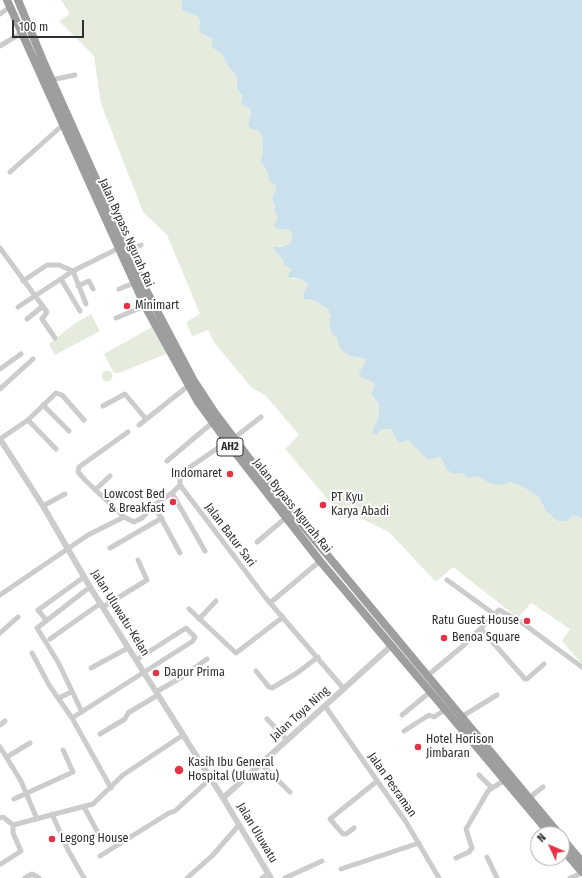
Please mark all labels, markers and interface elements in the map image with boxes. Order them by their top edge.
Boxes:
scale bar [14,12,86,38]
text: 100 m [19,20,48,34]
street label: Jalan Bypass Ngurah Rai [96,176,156,290]
place label: Minimart [135,299,179,313]
marker: Minimart [122,301,132,311]
road number: AH2 [217,438,243,456]
street label: Jalan Bypass Ngurah Rai [249,456,335,556]
place label: Indomaret [171,467,222,481]
marker: Indomaret [225,469,235,479]
place label: Lowcost Bed & Breakfast [104,488,165,516]
place label: PT Kyu Karya Abadi [331,491,389,519]
marker: Lowcost Bed & Breakfast [168,497,178,507]
street label: Jalan Batur Sari [201,500,259,570]
marker: PT Kyu Karya Abadi [318,500,328,510]
street label: Jalan Uluwatu-Kelan [88,567,152,659]
place label: Ratu Guest House [432,614,519,628]
marker: Ratu Guest House [522,616,532,626]
place label: Benoa Square [452,631,520,645]
marker: Benoa Square [439,633,449,643]
place label: Dapur Prima [164,666,225,680]
marker: Dapur Prima [151,668,161,678]
street label: Jalan Toya Ning [268,684,332,744]
place label: Hotel Horison Jimbaran [426,733,494,761]
marker: Hotel Horison Jimbaran [413,742,423,752]
street label: Jalan Pesraman [365,750,419,820]
place label: Kasih Ibu General Hospital (Uluwatu) [188,756,279,784]
marker: Kasih Ibu General Hospital (Uluwatu) [173,764,185,776]
street label: Jalan Uluwatu [233,800,281,866]
north arrow [530,826,570,866]
text: N [535,831,549,845]
place label: Legong House [60,832,128,846]
marker: Legong House [47,834,57,844]

